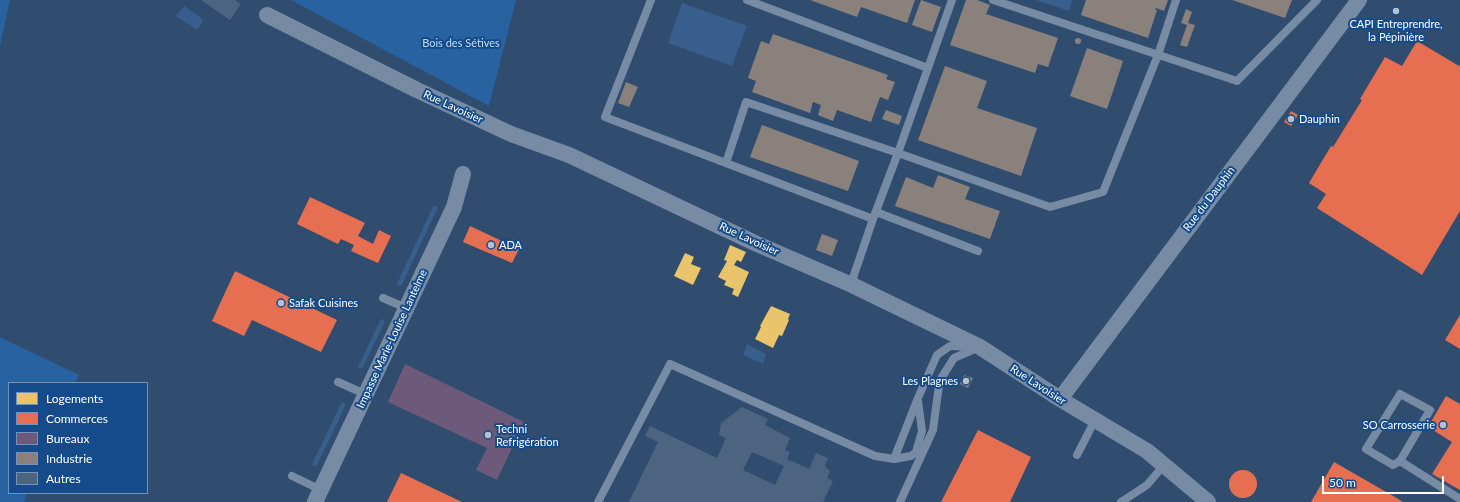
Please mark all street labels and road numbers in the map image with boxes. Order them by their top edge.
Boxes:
street label: Rue Lavoisier [421,87,485,127]
street label: Rue du Dauphin [1180,164,1238,234]
street label: Rue Lavoisier [717,219,781,259]
street label: Impasse Marie-Louise Lantelme [354,267,430,411]
street label: Rue Lavoisier [1008,362,1068,408]

